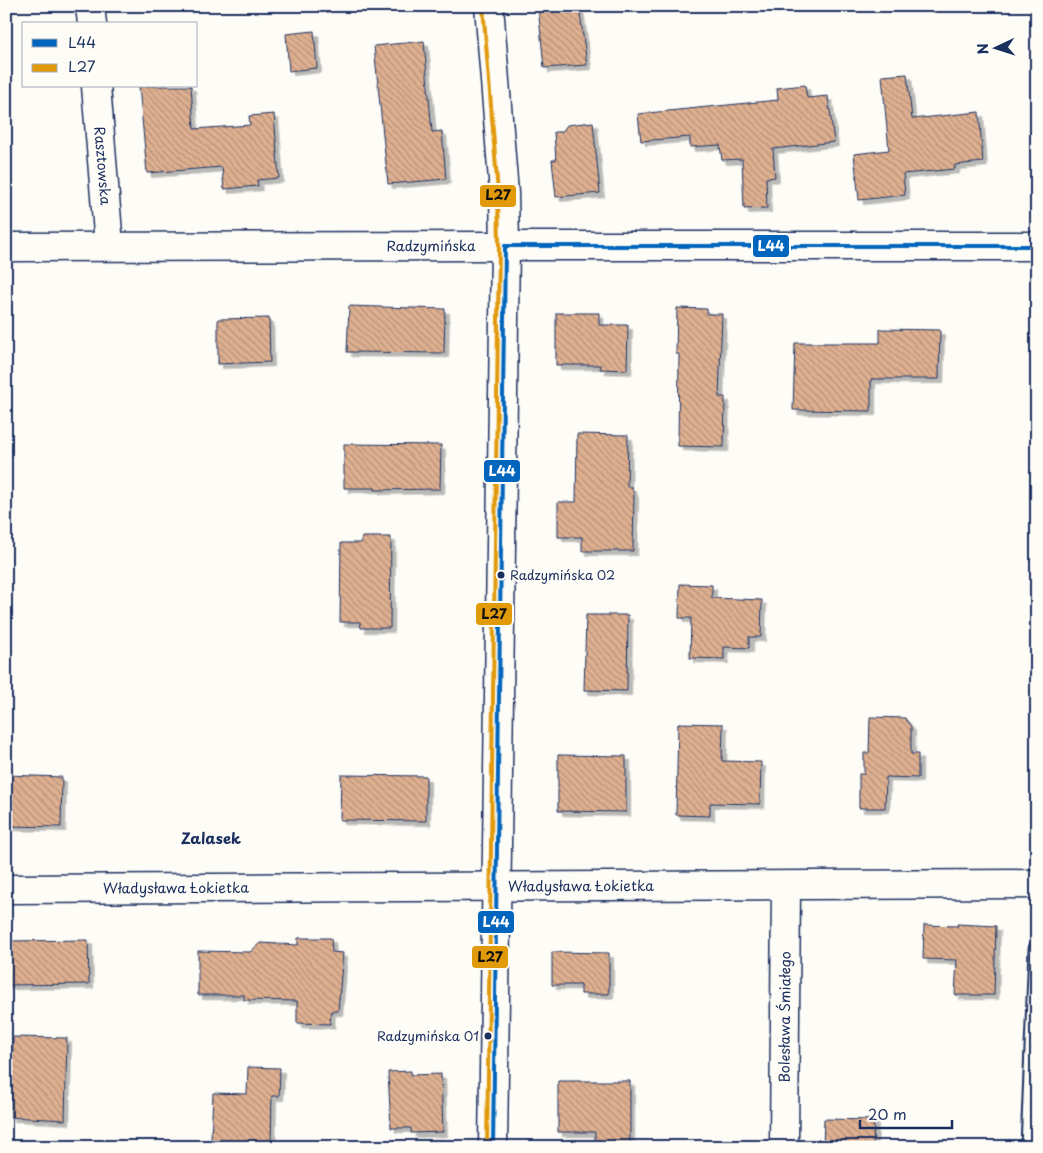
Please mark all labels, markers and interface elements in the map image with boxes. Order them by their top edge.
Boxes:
legend [22,22,198,88]
north arrow [970,22,1020,72]
text: L44 [68,30,96,53]
text: N [972,43,993,55]
text: L27 [68,54,96,77]
street label: Rasztowska [89,126,117,206]
line badge: L27 [479,184,517,208]
text: L27 [485,184,511,205]
line badge: L44 [752,234,790,258]
street label: Radzymińska [386,235,476,256]
text: L44 [757,235,785,256]
line badge: L44 [483,459,521,483]
text: L44 [488,460,516,481]
place label: Radzymińska 02 [510,565,615,584]
marker: Radzymińska 02 [496,570,506,580]
line badge: L27 [475,602,513,626]
text: L27 [481,603,507,624]
district label: Zalasek [181,826,241,849]
street label: Władysława Łokietka [508,875,654,897]
street label: Władysława Łokietka [103,877,249,899]
line badge: L44 [477,910,515,934]
text: L44 [482,911,510,932]
line badge: L27 [471,945,509,969]
text: L27 [477,946,503,967]
street label: Bolesława Śmiałego [773,951,796,1083]
place label: Radzymińska 01 [377,1026,479,1045]
marker: Radzymińska 01 [483,1031,493,1041]
scale bar [860,1098,953,1130]
text: 20 m [868,1102,907,1125]

